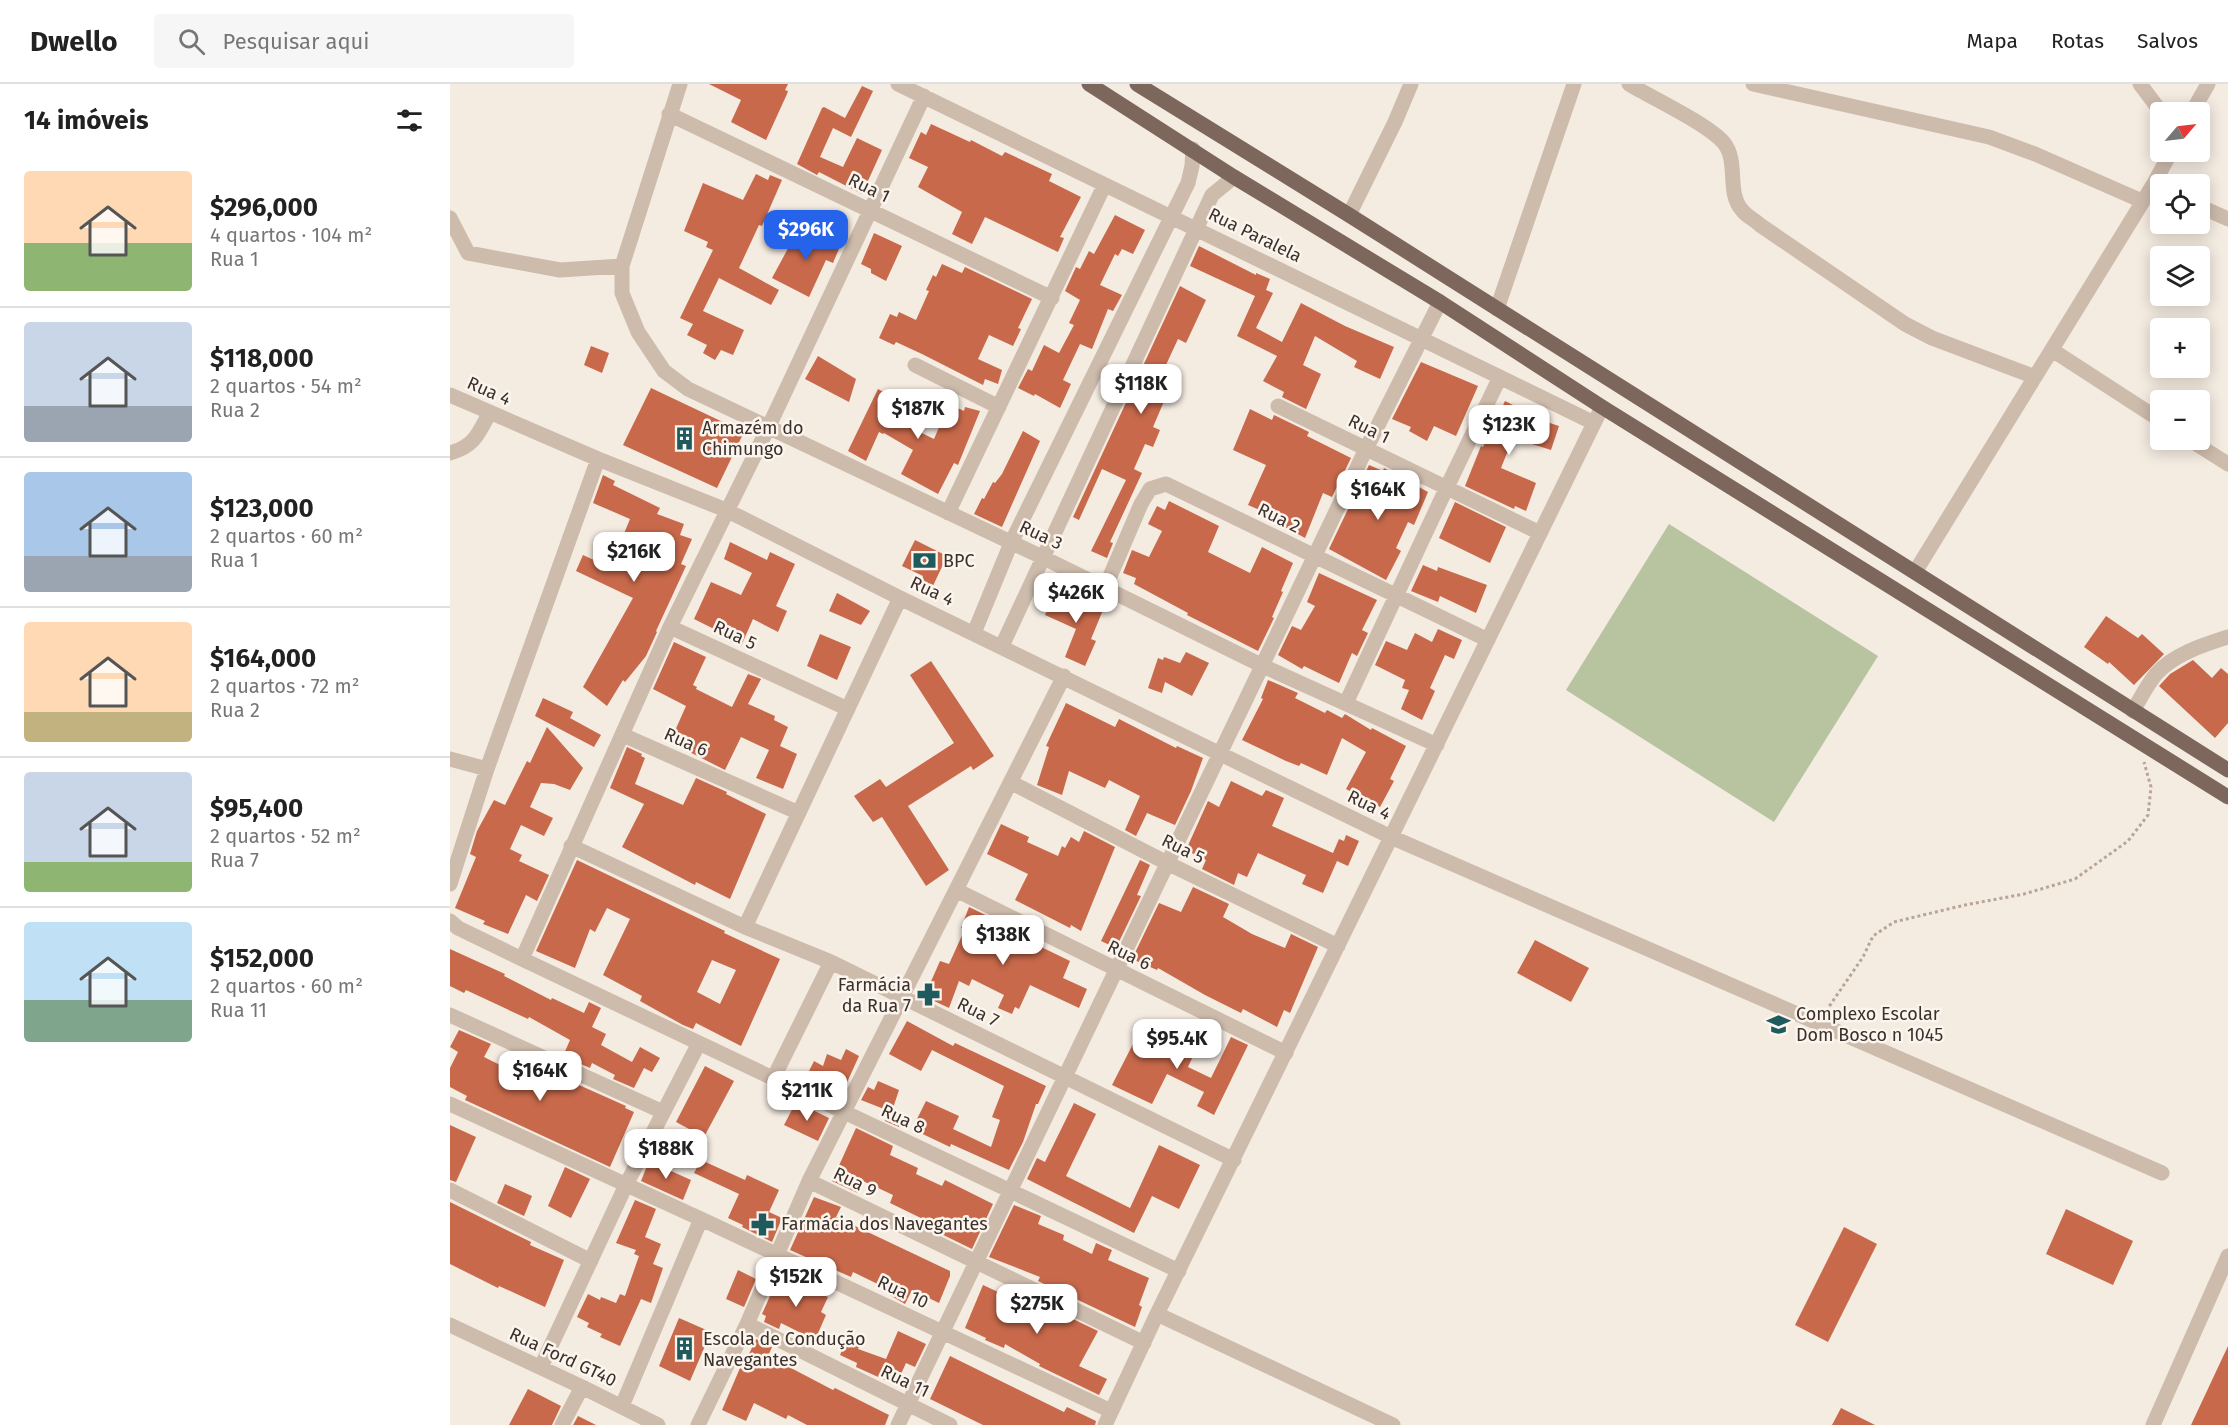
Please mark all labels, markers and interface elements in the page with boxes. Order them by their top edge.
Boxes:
search box [154,14,574,68]
text: Dwello [30,25,118,58]
icon: search [175,25,208,58]
text: Pesquisar aqui [223,28,370,55]
text: Mapa [1967,28,2018,54]
text: Rotas [2051,28,2104,54]
text: Salvos [2137,28,2198,54]
north arrow [2150,102,2210,162]
map controls [2150,102,2210,450]
icon: filters [393,104,426,137]
text: 14 imóveis [24,105,149,136]
street label: Rua 1 [845,169,893,207]
button: locate [2150,174,2210,234]
text: $296,000 [210,192,318,223]
icon: home [72,195,144,267]
street label: Rua Paralela [1205,203,1305,267]
pin: $296K [764,210,848,261]
text: $296K [778,217,834,241]
text: 4 quartos · 104 m² [210,223,372,247]
button: layers [2150,246,2210,306]
text: Rua 1 [210,247,259,271]
button: + [2150,318,2210,378]
text: $118,000 [210,343,314,374]
icon: home [72,346,144,418]
pin: $118K [1099,364,1183,415]
text: $118K [1115,371,1167,395]
street label: Rua 4 [464,372,515,410]
text: 2 quartos · 54 m² [210,374,362,398]
pin: $187K [876,389,960,440]
button: − [2150,390,2210,450]
text: $187K [892,396,944,420]
text: Rua 2 [210,398,260,422]
pin: $123K [1467,405,1551,456]
street label: Rua 1 [1345,410,1393,448]
text: $123K [1483,412,1535,436]
place label: Armazém do Chimungo [702,417,804,460]
building icon: Armazém do Chimungo [671,425,697,451]
pin: $164K [1336,470,1420,521]
text: $164K [1351,477,1405,501]
text: $123,000 [210,493,314,524]
icon: home [72,496,144,568]
street label: Rua 2 [1254,498,1304,538]
street label: Rua 3 [1016,516,1066,554]
text: 2 quartos · 60 m² [210,524,363,548]
pin: $216K [592,532,676,583]
text: $216K [607,539,661,563]
text: Rua 1 [210,548,259,572]
bank icon: BPC [912,548,938,574]
place label: BPC [943,550,974,572]
street label: Rua 4 [907,571,958,611]
pin: $426K [1034,573,1118,624]
text: $426K [1048,580,1104,604]
street label: Rua 5 [710,616,760,654]
text: $164,000 [210,643,316,674]
icon: home [72,646,144,718]
text: 2 quartos · 72 m² [210,674,360,698]
text: Rua 2 [210,698,260,722]
street label: Rua 6 [661,723,711,761]
street label: Rua 4 [1344,785,1395,825]
text: $95,400 [210,793,303,824]
icon: home [72,796,144,868]
text: 2 quartos · 52 m² [210,824,361,848]
street label: Rua 5 [1158,829,1208,869]
text: Rua 7 [210,848,259,872]
pin: $138K [961,915,1045,966]
text: $138K [976,922,1030,946]
street label: Rua 6 [1104,935,1154,975]
text: $152,000 [210,943,314,974]
icon: home [72,946,144,1018]
text: 2 quartos · 60 m² [210,974,363,998]
place label: Farmácia da Rua 7 [838,974,911,1017]
pharmacy icon: Farmácia da Rua 7 [916,982,942,1008]
street label: Rua 7 [953,992,1003,1032]
text: Rua 11 [210,998,267,1022]
place label: Complexo Escolar Dom Bosco n 1045 [1796,1003,1943,1046]
school or university icon: Complexo Escolar Dom Bosco n 1045 [1765,1011,1791,1037]
pin: $95.4K [1128,1019,1226,1070]
text: $95.4K [1147,1026,1207,1050]
pin: $164K [498,1051,582,1102]
text: $164K [513,1058,567,1082]
pin: $211K [765,1071,849,1122]
text: $211K [781,1078,833,1102]
street label: Rua 8 [878,1099,928,1139]
pin: $188K [624,1129,708,1180]
text: $188K [638,1136,694,1160]
street label: Rua 9 [830,1162,880,1202]
pharmacy icon: Farmácia dos Navegantes [750,1211,776,1237]
place label: Farmácia dos Navegantes [781,1213,988,1235]
pin: $152K [754,1257,838,1308]
text: $152K [770,1264,822,1288]
street label: Rua 10 [874,1271,932,1313]
pin: $275K [995,1284,1079,1335]
text: $275K [1010,1291,1064,1315]
street label: Rua Ford GT40 [506,1323,620,1391]
place label: Escola de Condução Navegantes [703,1328,866,1371]
building icon: Escola de Condução Navegantes [672,1336,698,1362]
street label: Rua 11 [877,1360,933,1402]

